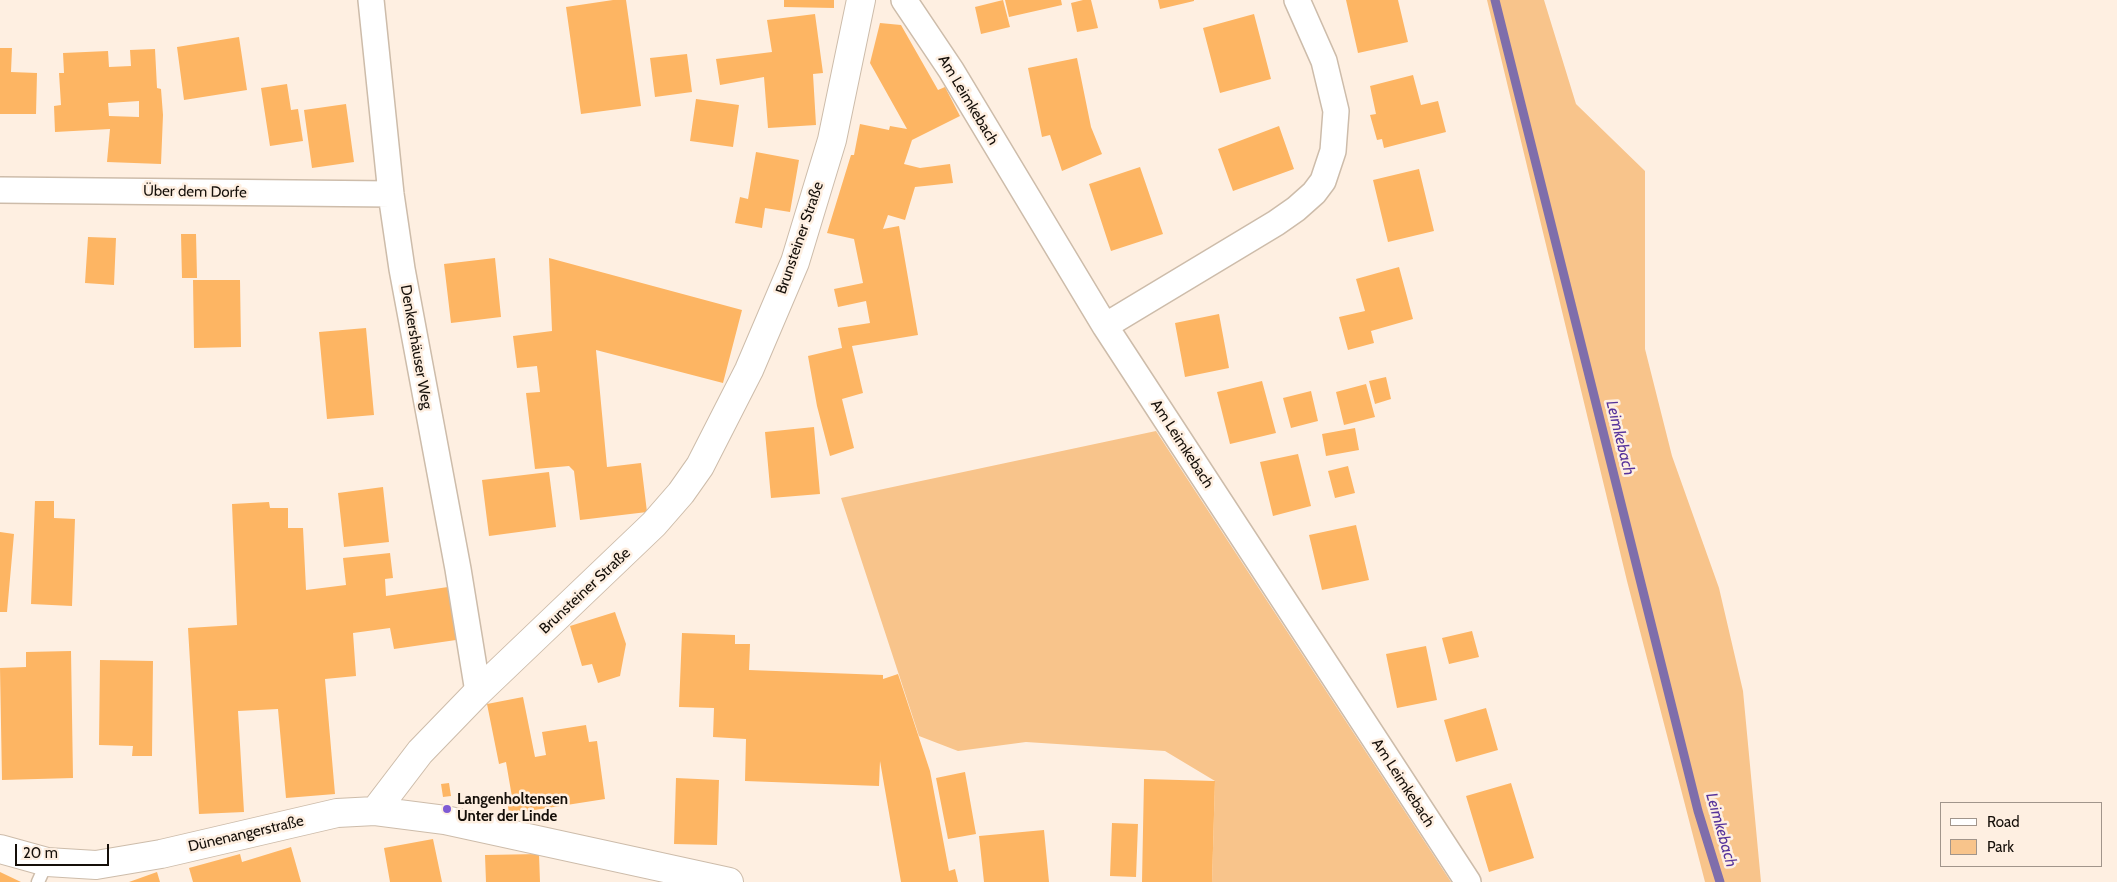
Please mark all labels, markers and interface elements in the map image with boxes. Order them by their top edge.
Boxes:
street label: Am Leimkebach [934,52,1002,148]
street label: Brunsteiner Straße [772,179,828,297]
street label: Über dem Dorfe [143,182,247,202]
street label: Denkershäuser Weg [396,283,436,411]
street label: Am Leimkebach [1147,396,1217,492]
water label: Leimkebach [1601,399,1639,477]
street label: Brunsteiner Straße [536,544,634,638]
street label: Am Leimkebach [1368,735,1438,831]
place label: Langenholtensen Unter der Linde [457,791,568,826]
water label: Leimkebach [1701,791,1741,869]
legend [1940,802,2102,867]
marker: Langenholtensen Unter der Linde [441,803,453,815]
street label: Dünenangerstraße [187,812,305,856]
text: Road [1987,813,2020,831]
scale bar [18,834,111,866]
text: Park [1987,838,2014,856]
text: 20 m [23,844,58,862]

